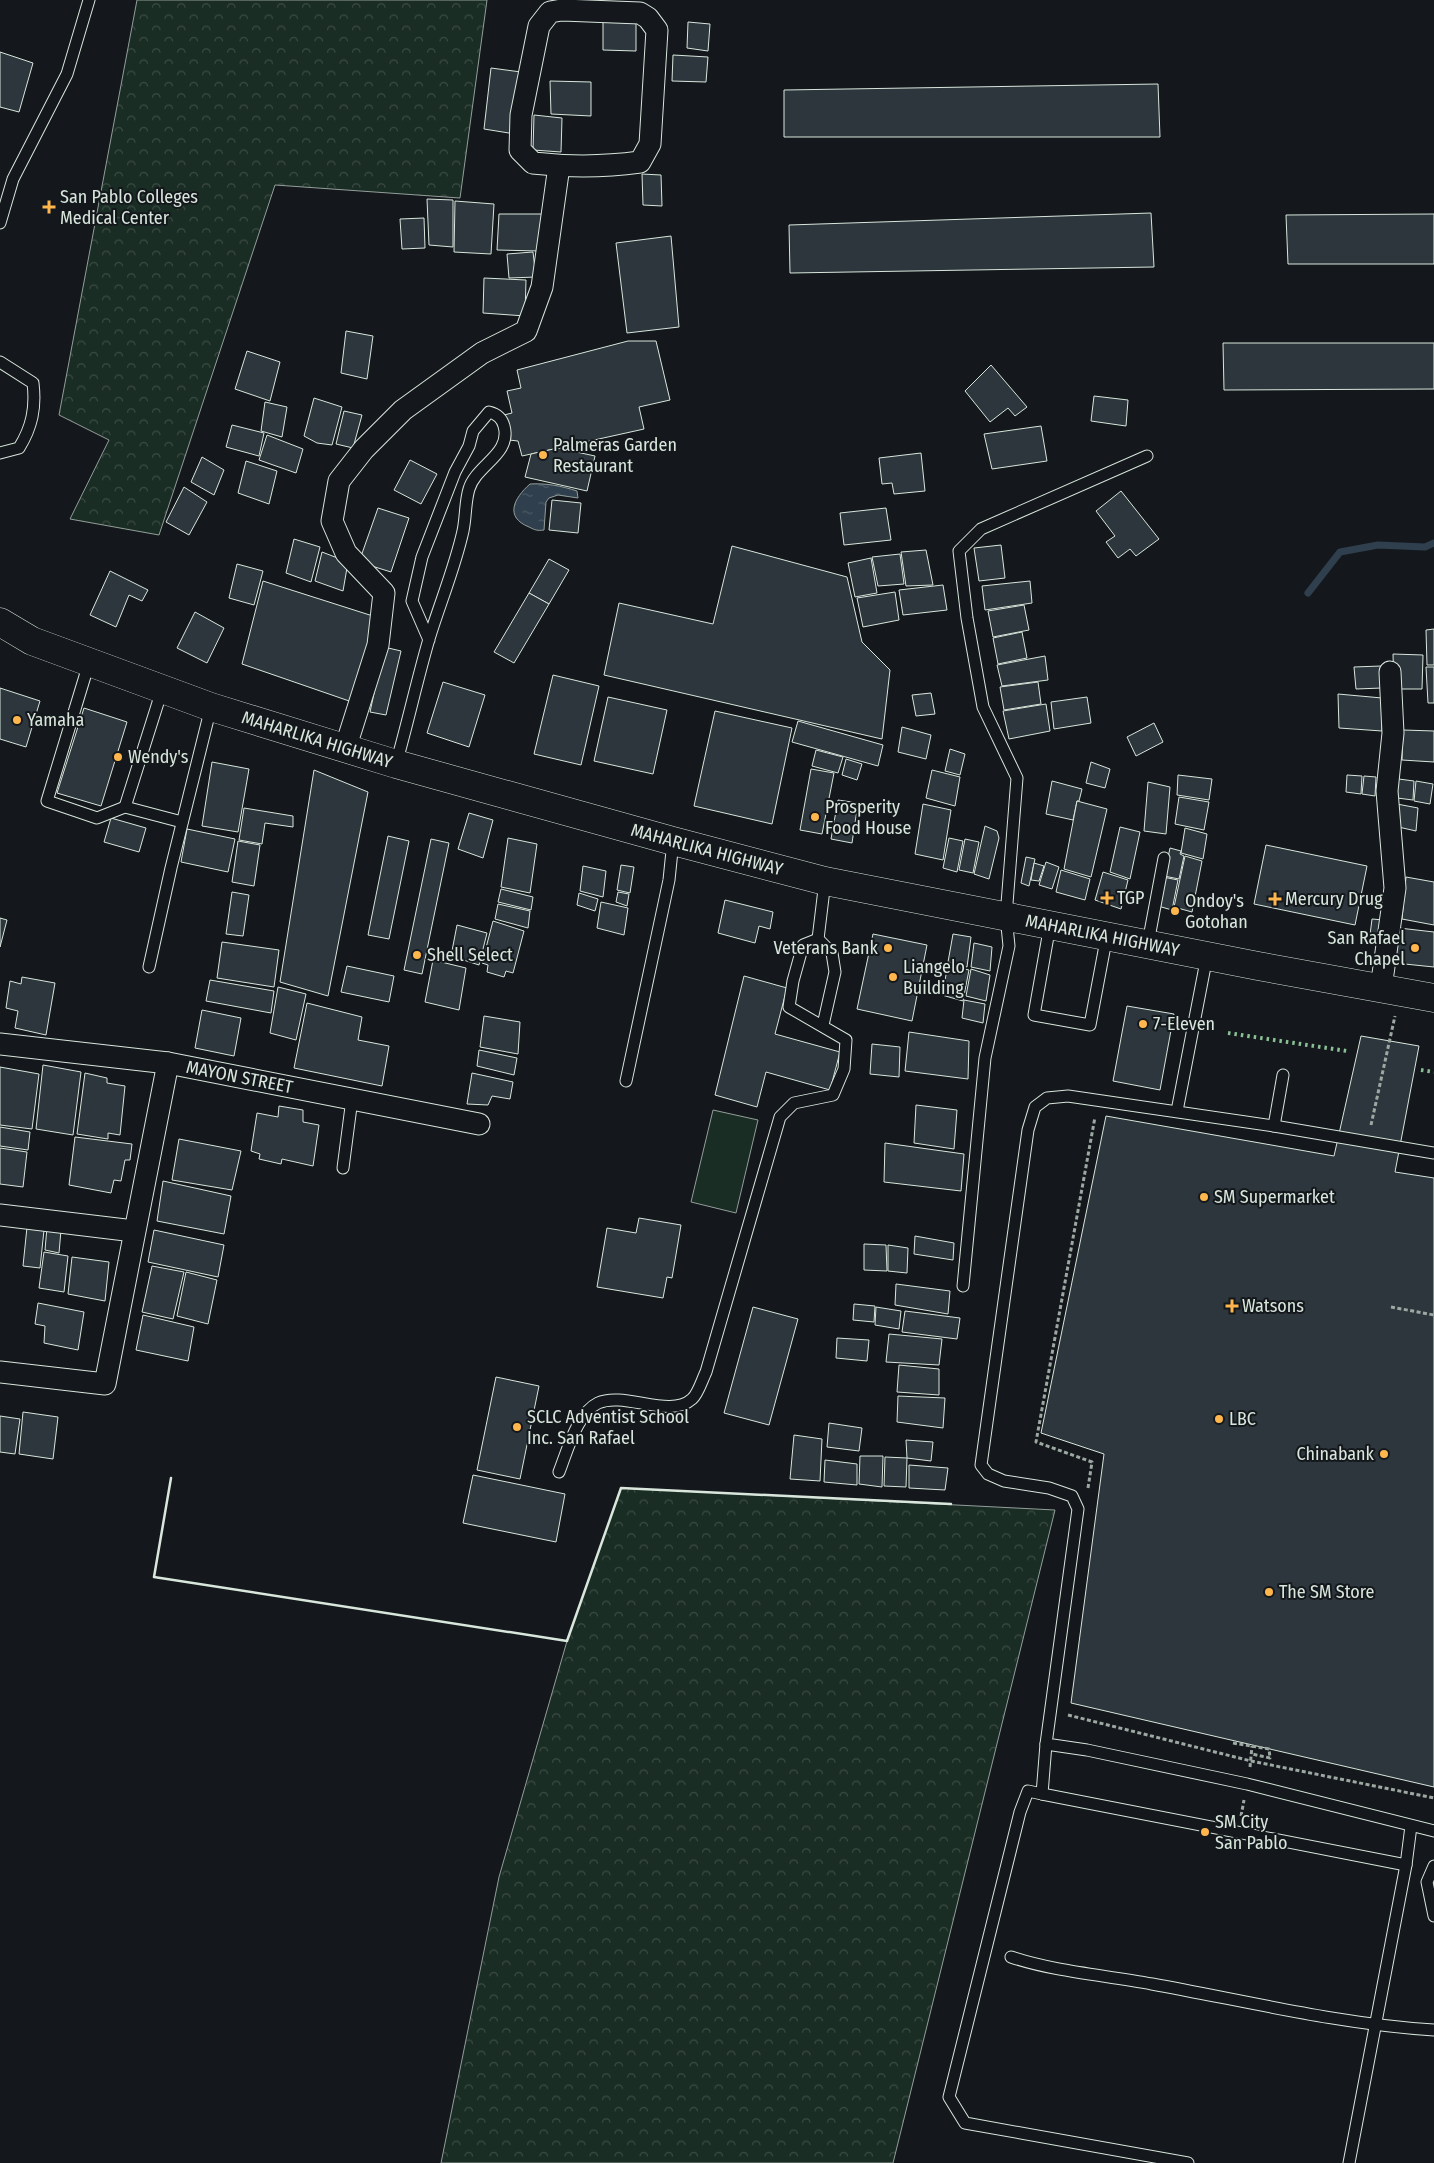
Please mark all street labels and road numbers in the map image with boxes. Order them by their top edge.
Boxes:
street label: MAHARLIKA HIGHWAY [239,706,395,773]
street label: MAHARLIKA HIGHWAY [628,819,785,880]
street label: MAHARLIKA HIGHWAY [1024,910,1181,961]
street label: MAYON STREET [184,1056,295,1098]

